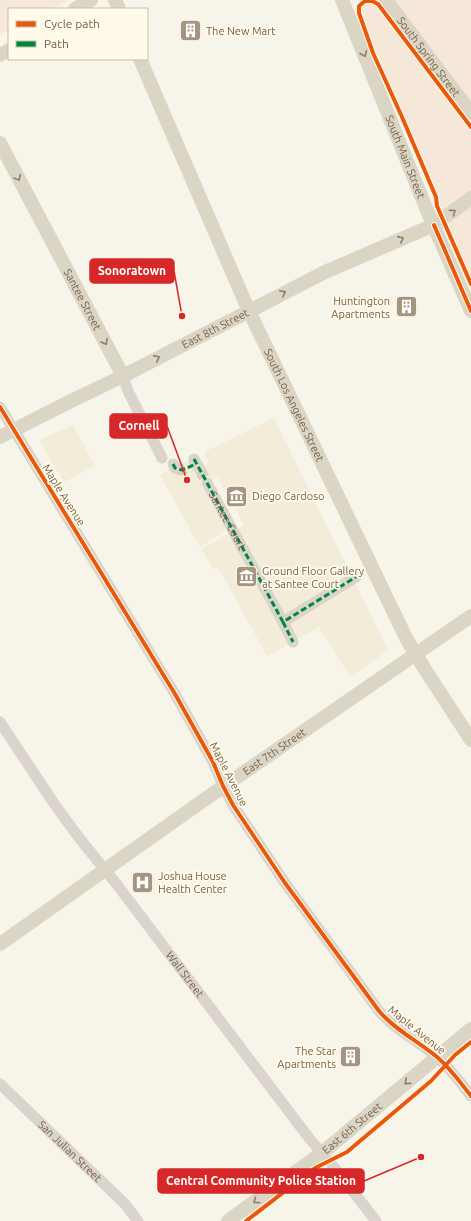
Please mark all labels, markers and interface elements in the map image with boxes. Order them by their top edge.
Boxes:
legend [8,8,148,60]
street label: South Spring Street [395,15,463,99]
text: Cycle path [44,17,100,30]
building icon: The New Mart [177,18,203,44]
place label: The New Mart [206,25,276,37]
text: Path [44,37,69,50]
one-way arrow [360,50,368,57]
street label: South Main Street [383,113,428,201]
one-way arrow [13,173,21,181]
one-way arrow [448,210,455,217]
one-way arrow [398,235,405,243]
callout: Sonoratown [90,259,174,283]
text: Sonoratown [98,264,166,277]
street label: Santee Street [62,267,104,333]
one-way arrow [279,290,287,298]
building icon: Huntington Apartments [393,294,419,320]
place label: Huntington Apartments [331,295,390,320]
street label: East 8th Street [180,306,251,351]
one-way arrow [100,338,107,345]
street label: South Los Angeles Street [262,347,327,464]
one-way arrow [153,355,161,363]
callout: Cornell [110,414,167,438]
text: Cornell [119,419,160,432]
street label: Maple Avenue [40,462,88,528]
museum icon: Diego Cardoso [223,483,249,509]
street label: Santee Court [207,489,249,552]
place label: Diego Cardoso [252,490,324,502]
museum icon: Ground Floor Gallery at Santee Court [234,564,260,590]
place label: Ground Floor Gallery at Santee Court [262,565,365,590]
street label: East 7th Street [240,725,308,777]
street label: Maple Avenue [208,740,250,808]
hospital icon: Joshua House Health Center [129,869,155,895]
place label: Joshua House Health Center [158,870,228,895]
street label: Wall Street [164,949,207,1000]
street label: Maple Avenue [386,1003,448,1057]
building icon: The Star Apartments [338,1044,364,1070]
place label: The Star Apartments [277,1045,337,1070]
one-way arrow [404,1077,412,1084]
street label: East 6th Street [320,1099,385,1156]
street label: San Julian Street [36,1118,104,1185]
callout: Central Community Police Station [158,1169,364,1193]
text: Central Community Police Station [166,1174,356,1187]
one-way arrow [254,1196,261,1203]

